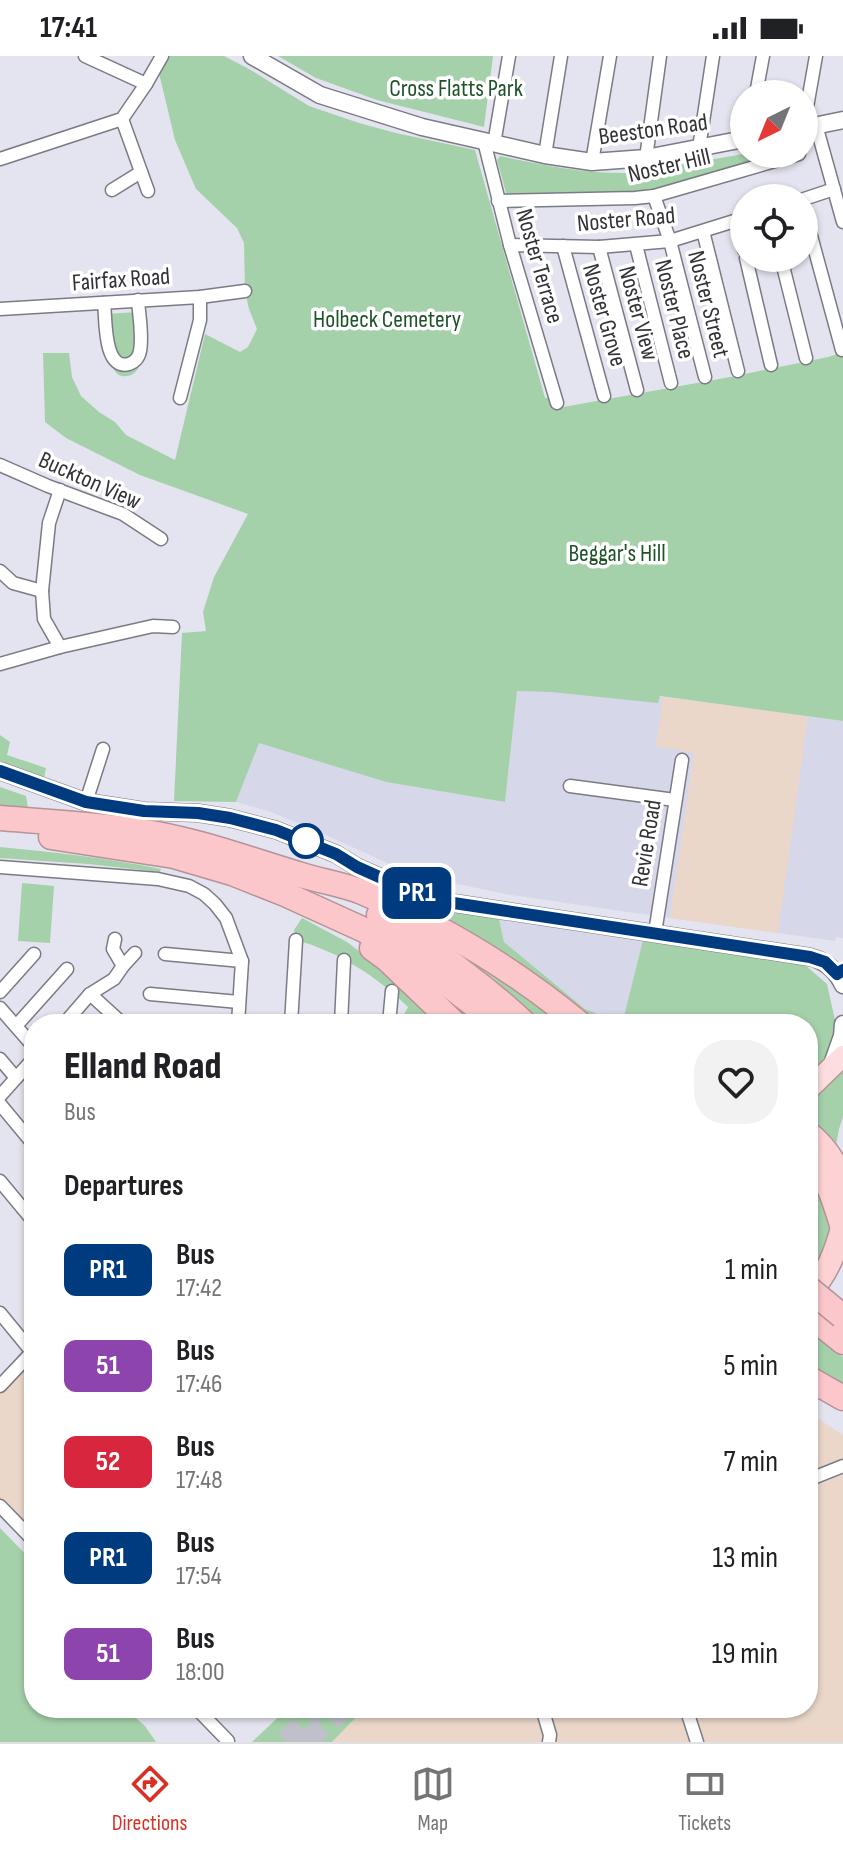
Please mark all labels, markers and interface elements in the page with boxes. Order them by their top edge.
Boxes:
text: 17:41 [40,10,97,46]
park label: Cross Flatts Park [389,74,523,103]
north arrow [730,80,818,168]
map controls [730,80,818,272]
street label: Beeston Road [597,107,709,151]
street label: Noster Hill [625,142,713,189]
button: locate [730,184,818,272]
street label: Noster Road [576,201,676,238]
street label: Noster Terrace [509,205,570,327]
street label: Noster Street [681,248,736,360]
street label: Noster Place [648,256,701,362]
street label: Noster Grove [576,261,633,370]
street label: Fairfax Road [71,262,171,297]
street label: Noster View [612,263,665,364]
park label: Holbeck Cemetery [313,305,461,334]
street label: Buckton View [34,445,145,516]
park label: Beggar's Hill [568,539,666,568]
street label: Revie Road [625,798,668,889]
unlabelled marker [289,824,323,858]
line badge: PR1 [371,867,463,919]
text: PR1 [398,876,436,909]
button: heart [694,1040,778,1124]
text: Elland Road [64,1044,221,1089]
text: Bus [64,1097,96,1128]
text: Departures [64,1168,184,1204]
text: Bus [176,1237,215,1273]
text: 1 min [725,1252,778,1288]
text: PR1 [89,1253,127,1286]
text: 17:42 [176,1273,222,1304]
text: Bus [176,1333,215,1369]
text: 5 min [724,1348,778,1384]
text: 51 [96,1349,120,1382]
text: 17:46 [176,1369,222,1400]
text: Bus [176,1429,215,1465]
text: 7 min [724,1444,778,1480]
text: 52 [96,1445,120,1478]
text: 17:48 [176,1465,223,1496]
text: Bus [176,1525,215,1561]
text: 13 min [712,1540,778,1576]
text: PR1 [89,1541,127,1574]
text: 17:54 [176,1561,222,1592]
text: Bus [176,1621,215,1657]
text: 19 min [712,1636,778,1672]
text: 51 [96,1637,120,1670]
text: 18:00 [176,1657,225,1688]
tab: Directions [112,1762,187,1837]
tab: Map [411,1762,455,1837]
tab: Tickets [678,1762,731,1837]

